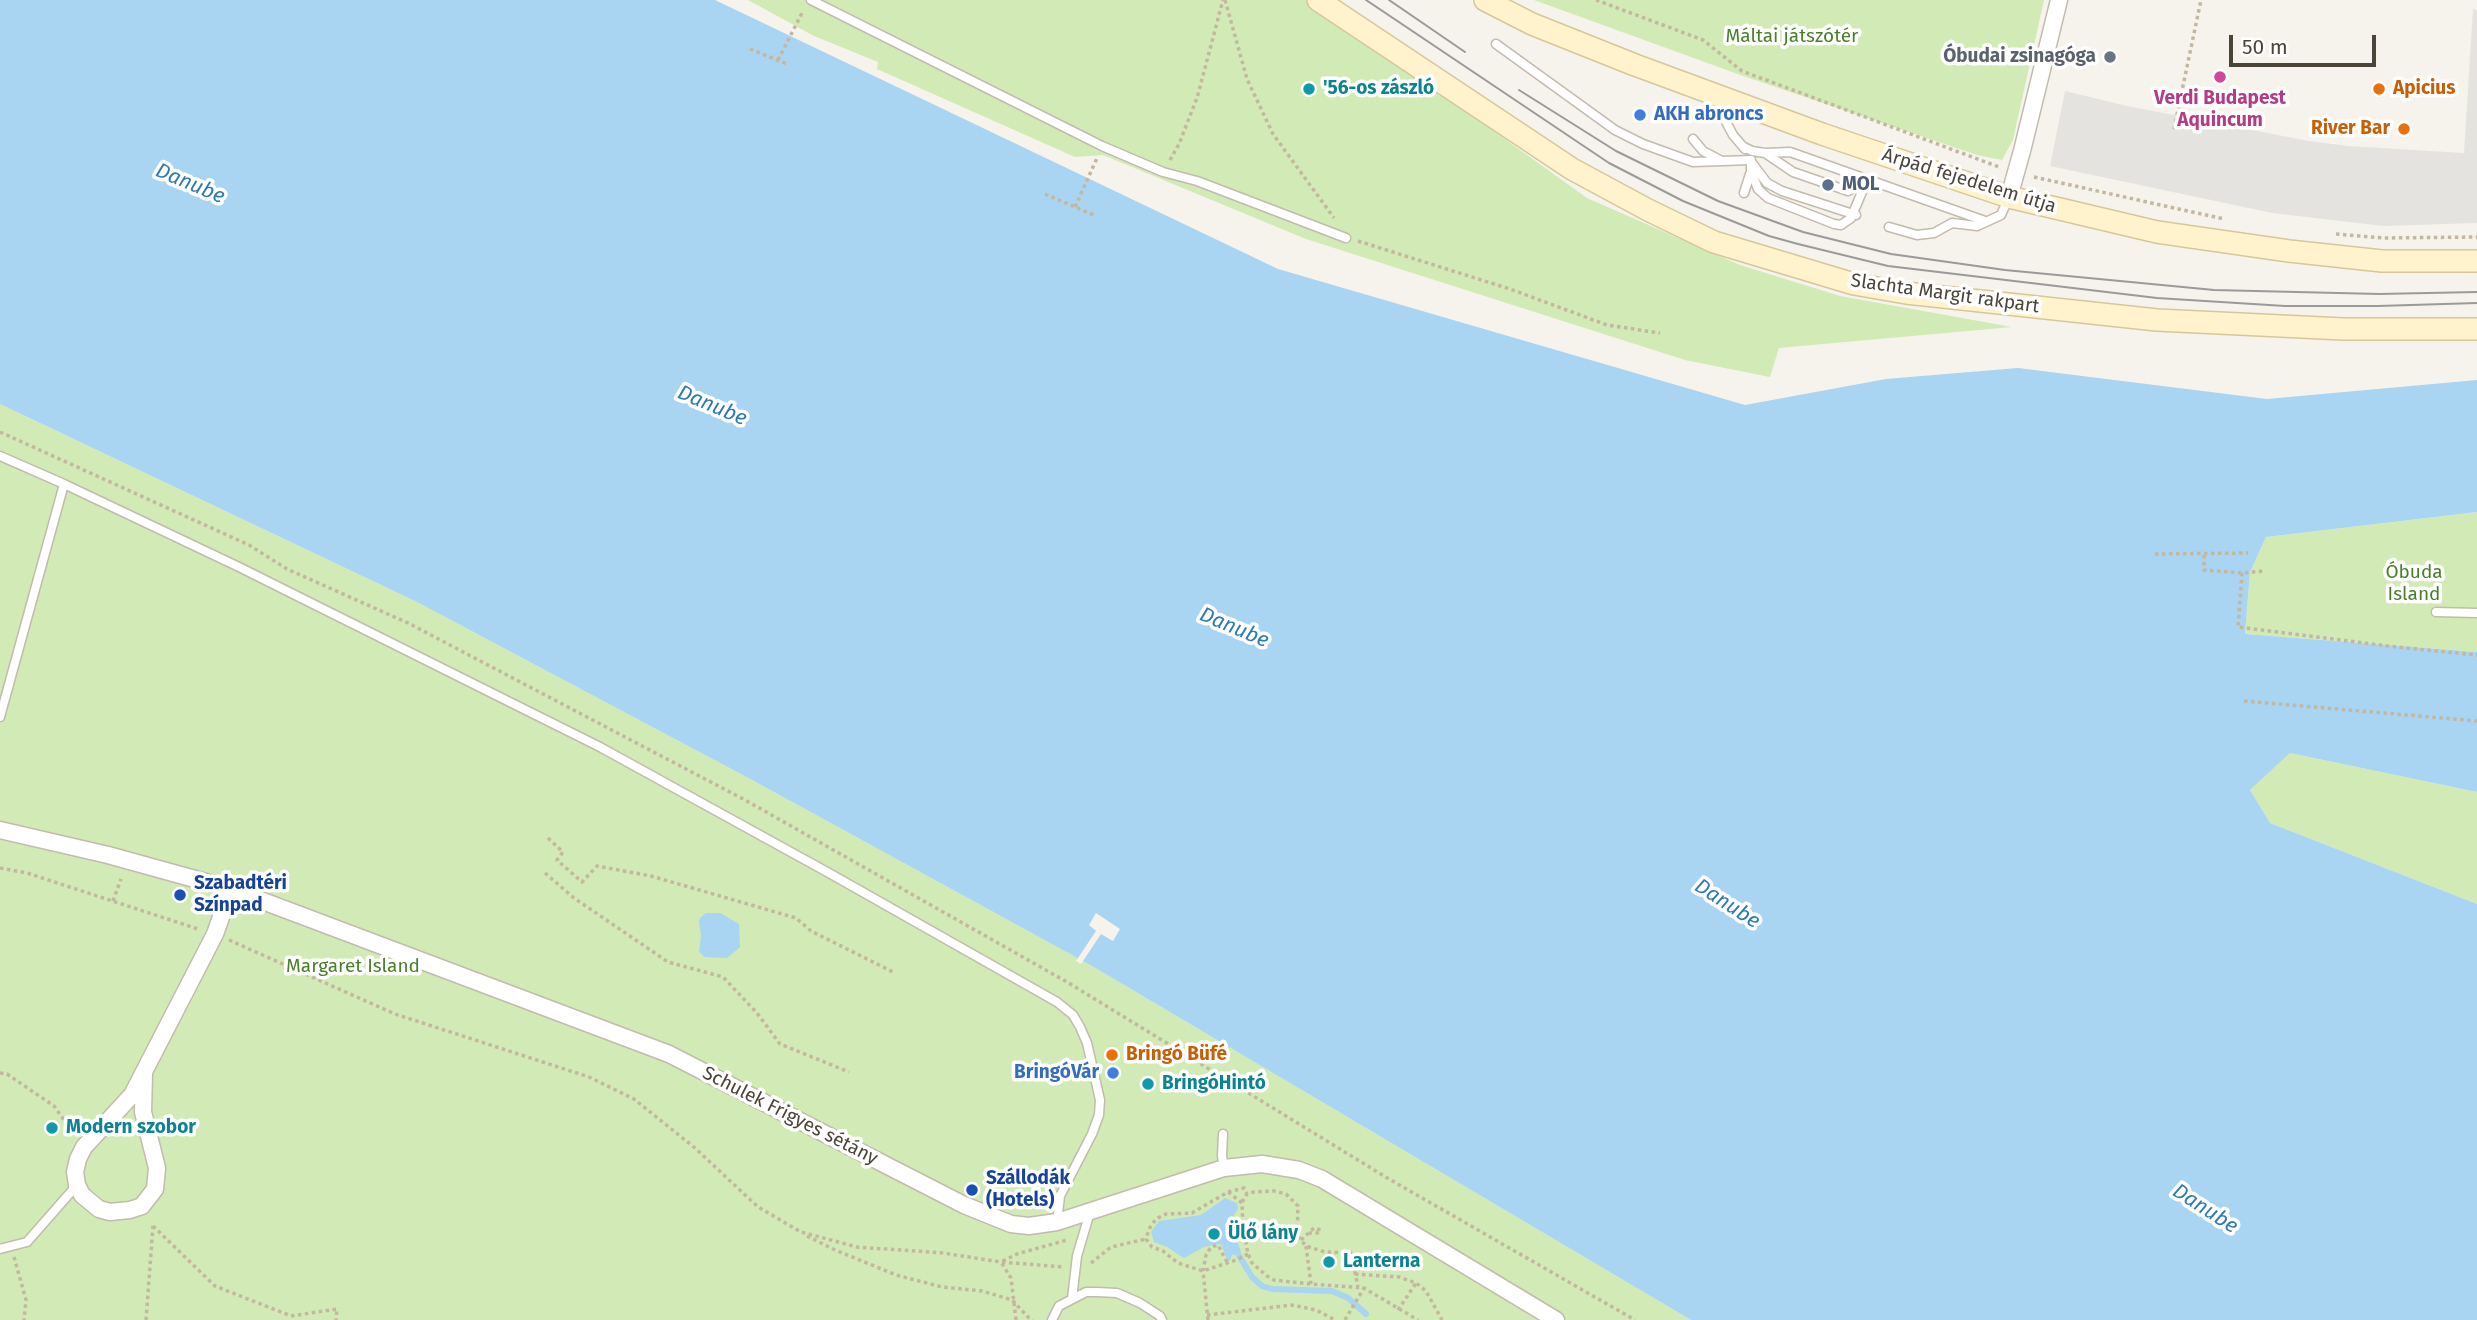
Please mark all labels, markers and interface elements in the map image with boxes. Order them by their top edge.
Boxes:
scale bar [2232,21,2379,65]
park label: Máltai játszótér [1726,26,1858,48]
text: 50 m [2242,34,2288,60]
place label: Óbudai zsinagóga [1943,46,2096,68]
marker: Óbudai zsinagóga [2102,49,2118,65]
marker: Verdi Budapest Aquincum [2212,69,2228,85]
place label: '56-os zászló [1323,78,1434,100]
place label: Apicius [2393,78,2455,100]
marker: '56-os zászló [1301,81,1317,97]
marker: Apicius [2371,81,2387,97]
place label: Verdi Budapest Aquincum [2154,88,2286,132]
place label: AKH abroncs [1654,104,1764,126]
marker: AKH abroncs [1632,107,1648,123]
place label: River Bar [2311,118,2390,140]
marker: River Bar [2396,121,2412,137]
street label: Árpád fejedelem útja [1879,144,2059,218]
water label: Danube [152,158,228,210]
place label: MOL [1842,174,1880,196]
marker: MOL [1820,177,1836,193]
street label: Slachta Margit rakpart [1849,269,2041,319]
water label: Danube [674,380,750,432]
park label: Óbuda Island [2385,562,2443,606]
water label: Danube [1196,602,1272,654]
place label: Szabadtéri Színpad [194,873,287,917]
water label: Danube [1690,874,1764,934]
marker: Szabadtéri Színpad [172,887,188,903]
park label: Margaret Island [286,956,420,978]
place label: Bringó Büfé [1126,1044,1227,1066]
marker: Bringó Büfé [1104,1047,1120,1063]
street label: Schulek Frigyes sétány [699,1062,881,1170]
place label: BringóVár [1014,1062,1099,1084]
marker: BringóVár [1105,1065,1121,1081]
place label: BringóHintó [1162,1073,1266,1095]
marker: BringóHintó [1140,1076,1156,1092]
place label: Modern szobor [66,1117,196,1139]
marker: Modern szobor [44,1120,60,1136]
place label: Szállodák (Hotels) [986,1168,1070,1212]
water label: Danube [2168,1179,2242,1239]
marker: Szállodák (Hotels) [964,1182,980,1198]
place label: Ülő lány [1228,1223,1298,1245]
marker: Ülő lány [1206,1226,1222,1242]
place label: Lanterna [1343,1251,1420,1273]
marker: Lanterna [1321,1254,1337,1270]

